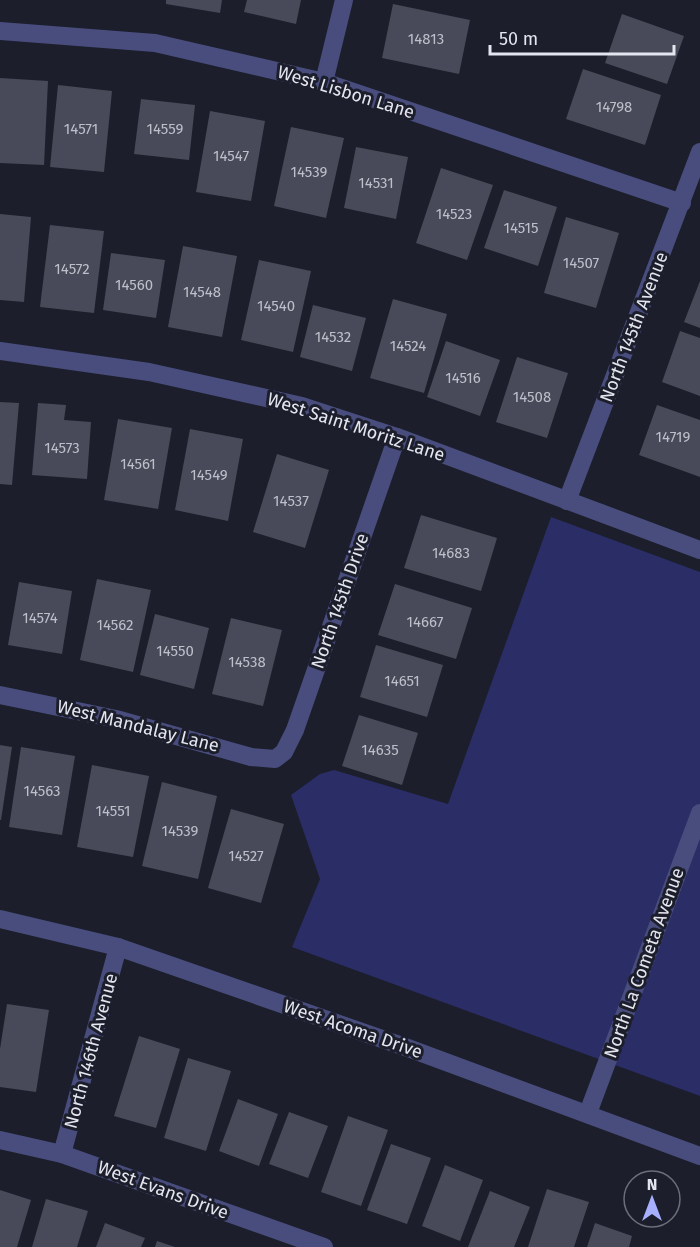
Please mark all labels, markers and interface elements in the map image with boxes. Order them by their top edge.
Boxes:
scale bar [490,18,674,56]
text: 50 m [499,28,538,50]
house number: 14813 [408,30,444,48]
street label: West Lisbon Lane [275,61,417,123]
house number: 14798 [596,98,632,116]
house number: 14571 [64,120,98,138]
house number: 14559 [147,120,184,138]
house number: 14547 [213,147,249,165]
house number: 14539 [291,163,328,181]
house number: 14531 [358,174,394,192]
house number: 14523 [436,205,472,223]
house number: 14515 [503,219,539,237]
street label: North 145th Avenue [595,249,673,405]
house number: 14507 [563,254,600,272]
house number: 14572 [54,260,90,278]
house number: 14560 [115,276,153,294]
house number: 14548 [183,283,221,301]
house number: 14540 [257,297,295,315]
house number: 14532 [315,328,351,346]
house number: 14524 [390,337,426,355]
house number: 14516 [445,369,481,387]
street label: West Saint Moritz Lane [264,388,448,466]
house number: 14508 [513,388,551,406]
house number: 14719 [656,428,691,446]
house number: 14573 [44,439,80,457]
house number: 14561 [120,455,156,473]
house number: 14549 [190,466,228,484]
house number: 14537 [273,492,309,510]
street label: North 145th Drive [307,530,373,672]
house number: 14683 [432,544,470,562]
house number: 14574 [22,609,58,627]
house number: 14667 [407,613,444,631]
house number: 14562 [96,616,134,634]
house number: 14550 [156,642,194,660]
house number: 14538 [228,653,266,671]
house number: 14651 [384,672,420,690]
street label: West Mandalay Lane [55,695,221,757]
house number: 14635 [361,741,399,759]
house number: 14563 [23,782,61,800]
house number: 14551 [95,802,131,820]
house number: 14539 [162,822,199,840]
house number: 14527 [228,847,264,865]
street label: North La Cometa Avenue [599,865,689,1061]
street label: North 146th Avenue [60,971,122,1131]
street label: West Acoma Drive [281,995,425,1063]
street label: West Evans Drive [95,1156,231,1224]
north arrow [622,1169,682,1229]
text: N [647,1175,657,1194]

